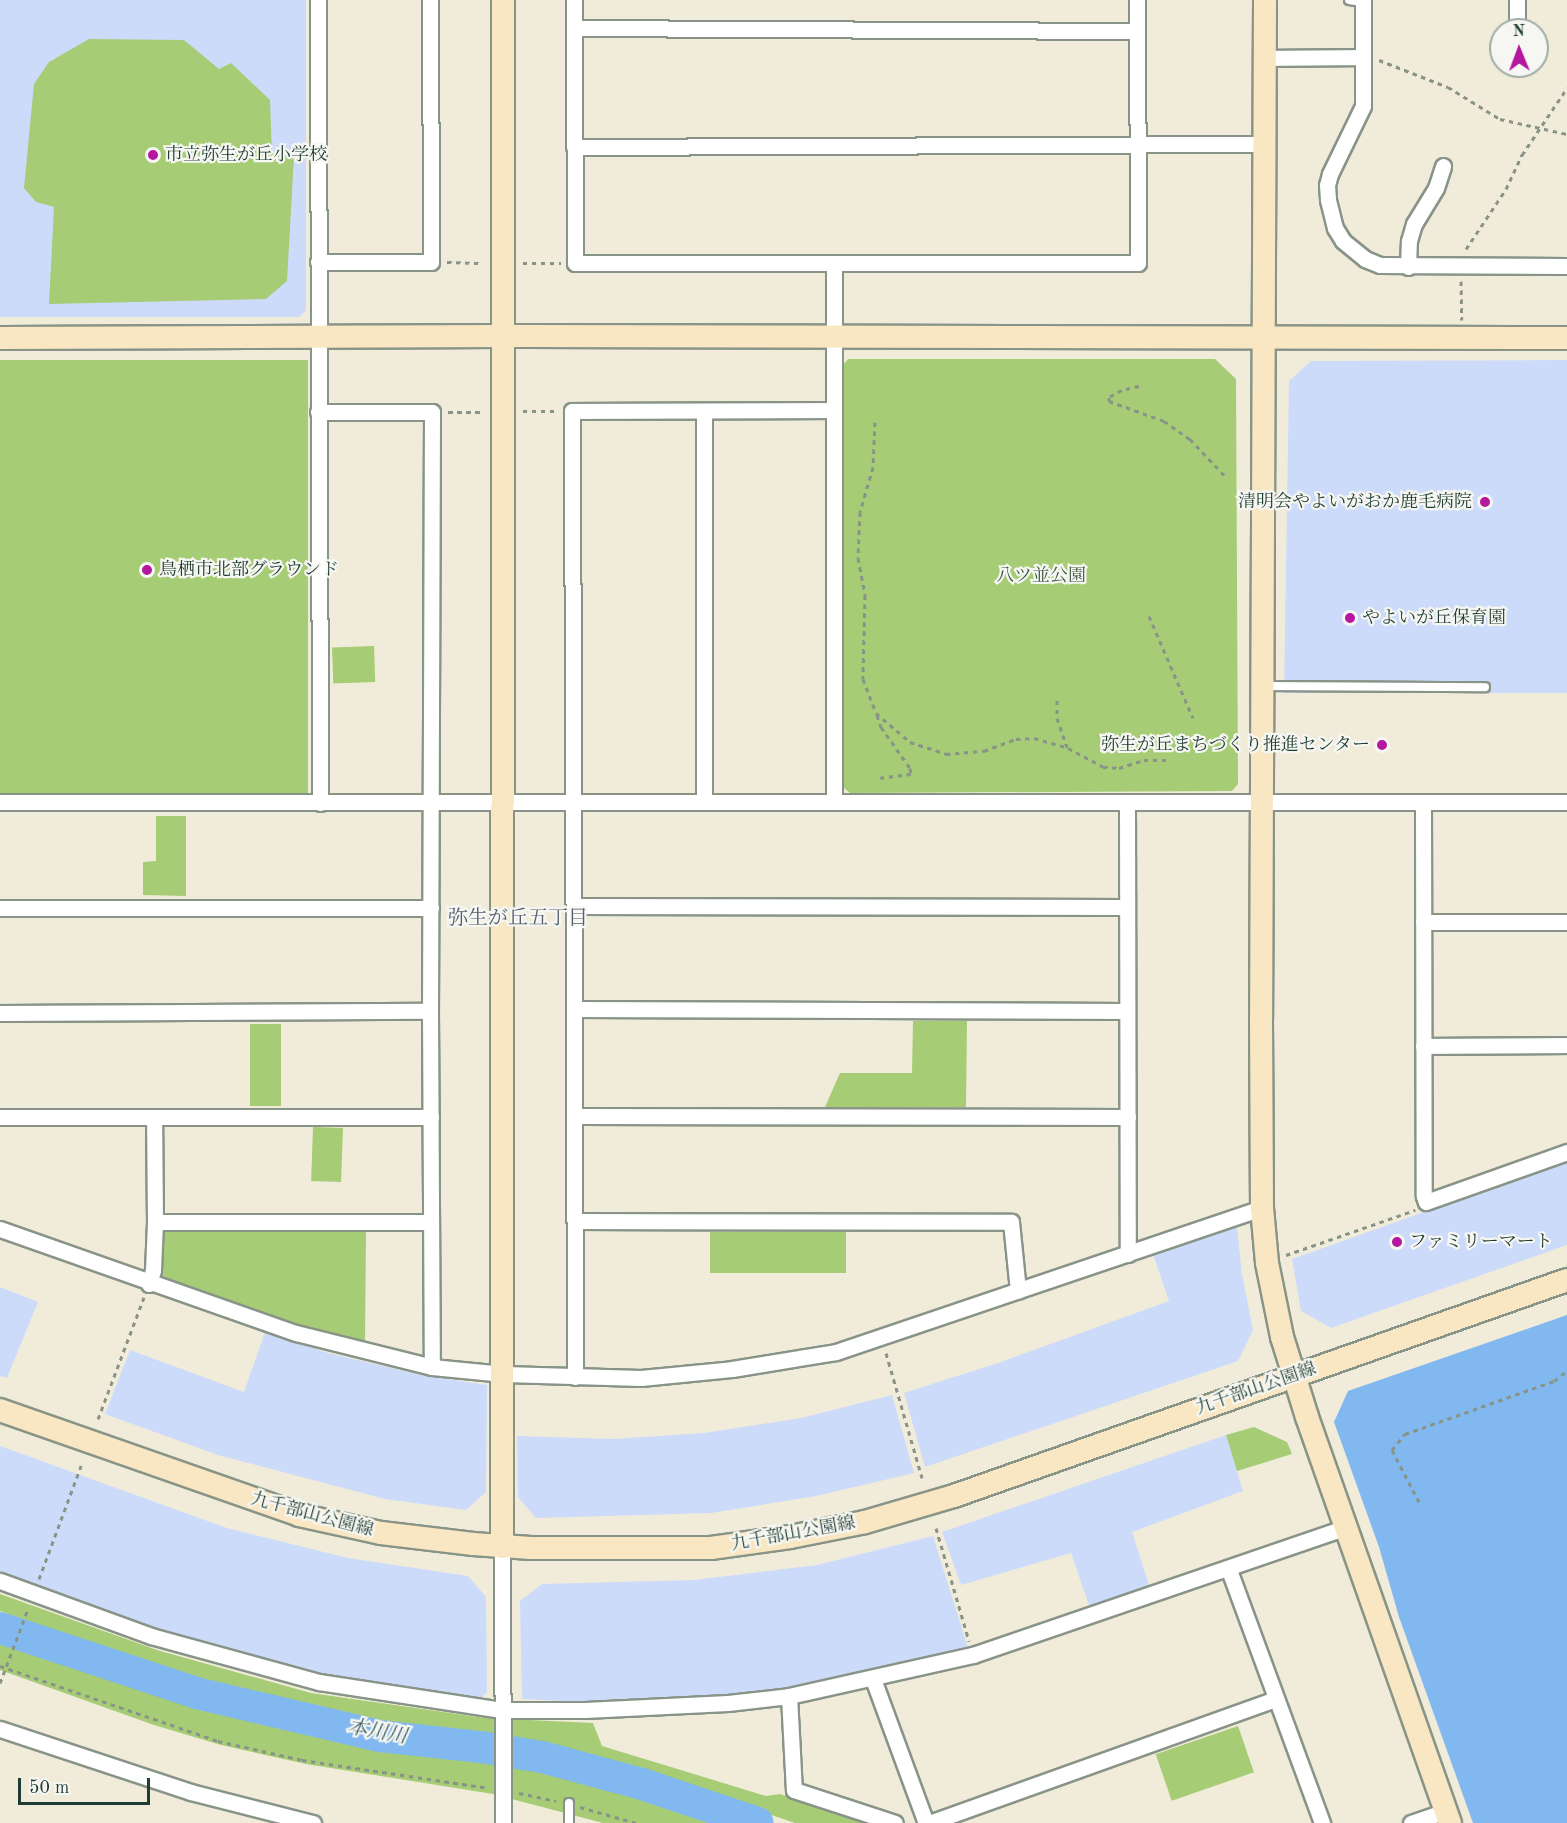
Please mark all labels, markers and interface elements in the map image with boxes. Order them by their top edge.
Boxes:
north arrow [1489,18,1549,78]
text: N [1512,24,1525,40]
place label: 市立弥生が丘小学校 [165,144,327,166]
marker: 市立弥生が丘小学校 [146,148,160,162]
place label: 清明会やよいがおか鹿毛病院 [1238,491,1472,513]
marker: 清明会やよいがおか鹿毛病院 [1476,493,1494,511]
place label: 鳥栖市北部グラウンド [159,559,339,581]
marker: 鳥栖市北部グラウンド [140,563,154,577]
park label: 八ツ並公園 [996,565,1086,587]
place label: やよいが丘保育園 [1362,607,1506,629]
marker: やよいが丘保育園 [1343,611,1357,625]
place label: 弥生が丘まちづくり推進センター [1100,734,1370,756]
marker: 弥生が丘まちづくり推進センター [1375,738,1389,752]
district label: 弥生が丘五丁目 [448,907,588,931]
place label: ファミリーマート [1409,1231,1553,1253]
marker: ファミリーマート [1390,1235,1404,1249]
street label: 九千部山公園線 [1193,1358,1319,1420]
street label: 九千部山公園線 [248,1488,376,1542]
street label: 九千部山公園線 [729,1512,857,1556]
water label: 本川川 [345,1716,409,1750]
scale bar [21,1766,153,1804]
text: 50 m [29,1779,69,1797]

